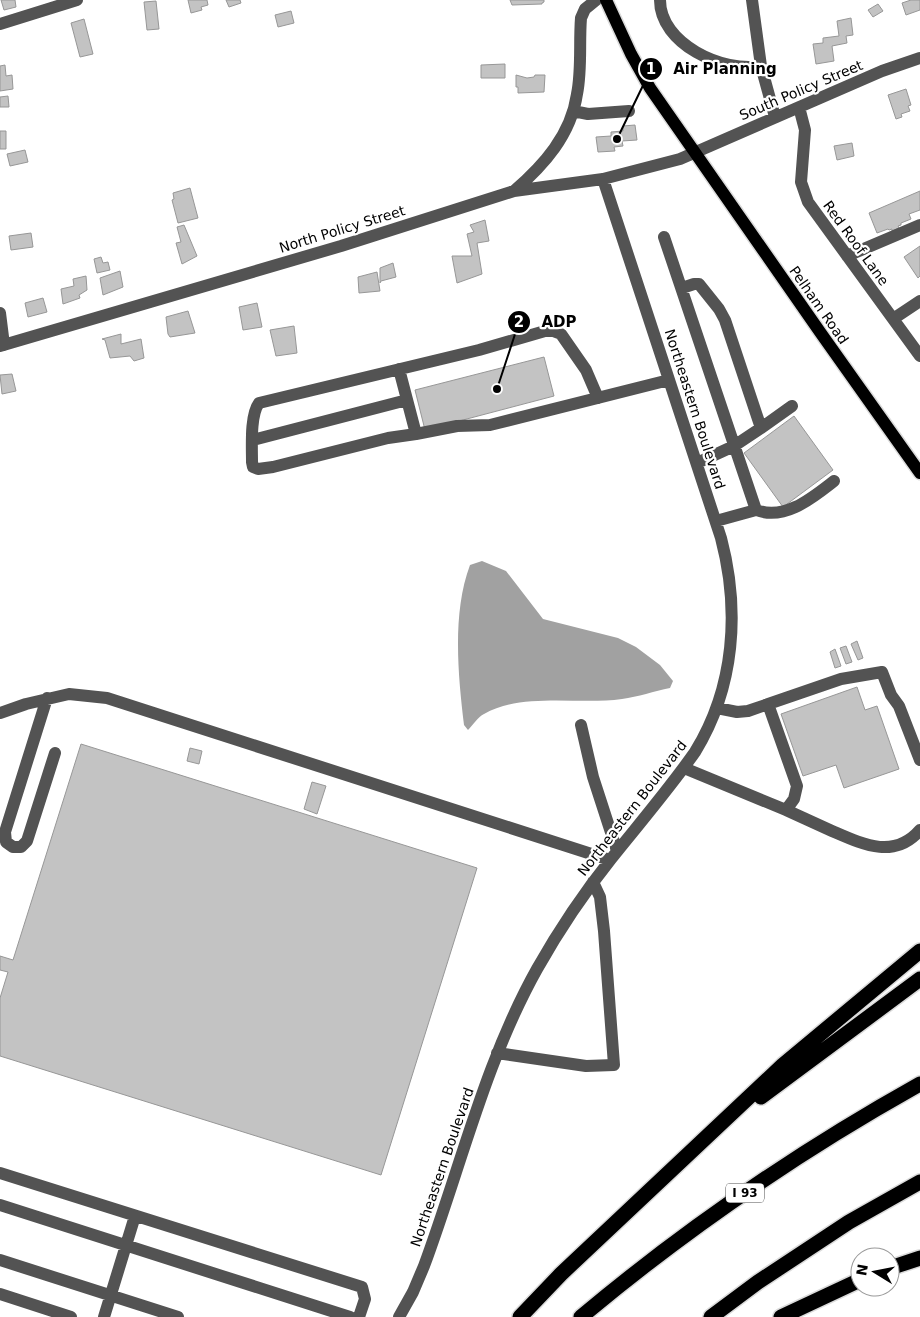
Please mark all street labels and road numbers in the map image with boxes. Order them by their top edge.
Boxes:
street label: South Policy Street [737,57,866,123]
street label: Red Roof Lane [820,198,892,288]
street label: North Policy Street [277,202,407,256]
street label: Pelham Road [786,263,852,347]
street label: Northeastern Boulevard [662,327,728,491]
street label: Northeastern Boulevard [574,737,690,879]
street label: Northeastern Boulevard [407,1085,477,1249]
road number: I 93 [726,1184,764,1202]

